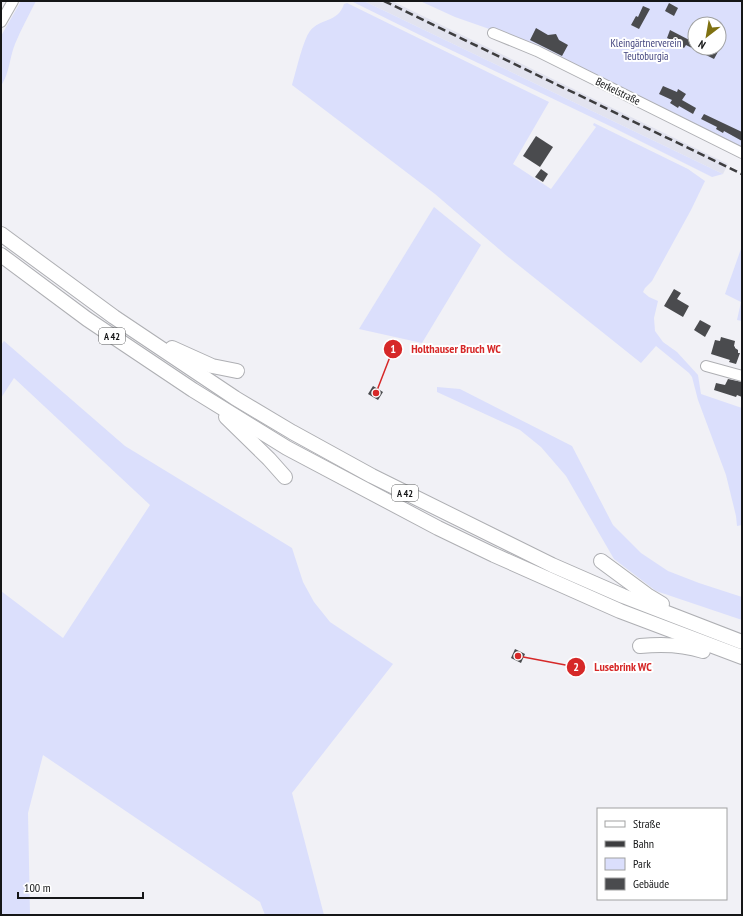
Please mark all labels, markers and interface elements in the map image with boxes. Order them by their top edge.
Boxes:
north arrow [687,16,727,56]
park label: Kleingärtnerverein Teutoburgia [610,36,682,63]
text: N [696,37,708,52]
street label: Berkelstraße [593,74,643,108]
road number: A 42 [99,328,125,344]
callout: Holthauser Bruch WC [383,337,509,361]
text: 1 [390,341,396,356]
text: Holthauser Bruch WC [411,341,501,356]
road number: A 42 [392,485,418,501]
callout: Lusebrink WC [566,655,660,679]
text: 2 [573,659,579,674]
text: Lusebrink WC [594,659,652,674]
legend [597,808,727,900]
text: Straße [633,816,660,831]
text: Bahn [633,836,654,851]
text: Park [633,856,651,871]
scale bar [18,874,143,900]
text: Gebäude [633,876,669,891]
text: 100 m [24,880,51,895]

